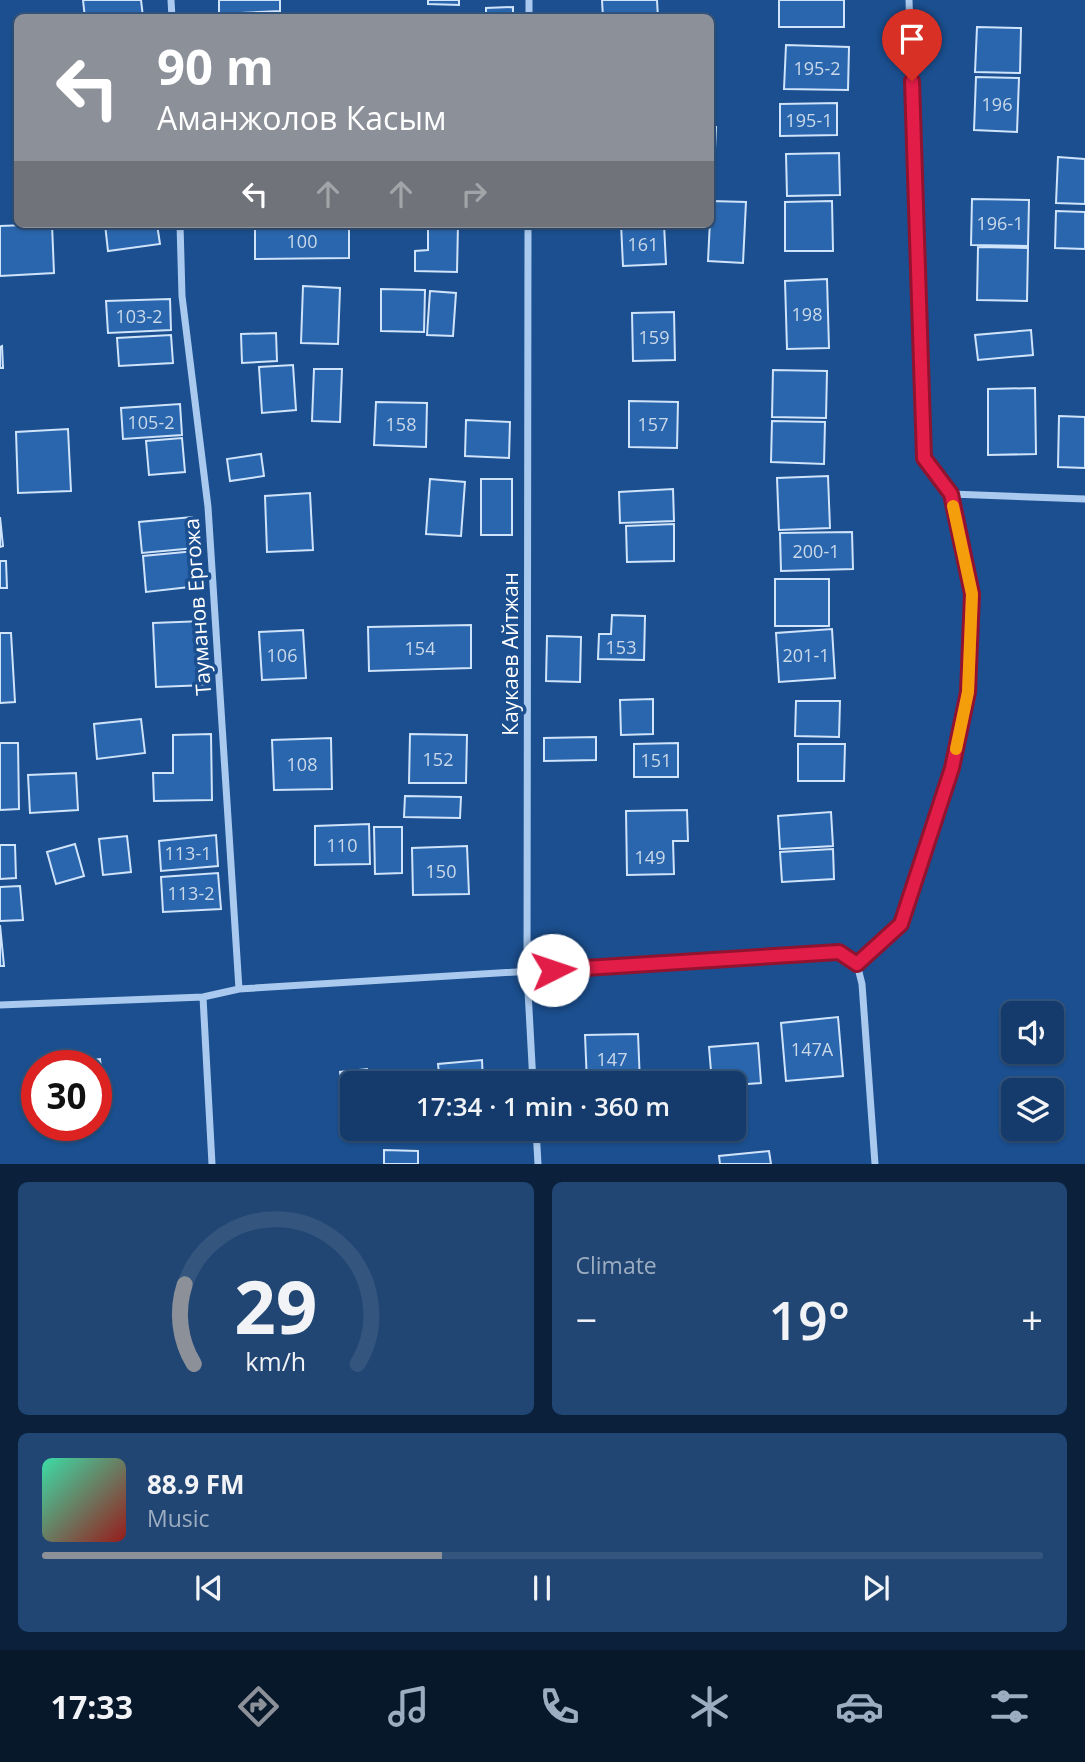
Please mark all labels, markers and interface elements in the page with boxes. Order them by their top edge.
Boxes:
pin [882,9,942,81]
icon: arrive [893,20,931,58]
text: 90 m [157,33,274,99]
icon: left [42,42,133,133]
house number: 195-2 [794,56,840,80]
house number: 196 [982,92,1012,116]
text: Аманжолов Касым [157,96,446,139]
house number: 195-1 [786,108,832,132]
icon: left [236,175,274,213]
icon: ahead [309,175,347,213]
icon: ahead [382,175,420,213]
icon: right [455,175,493,213]
house number: 196-1 [977,211,1023,235]
house number: 100 [287,229,317,253]
house number: 161 [628,232,658,256]
house number: 198 [792,302,822,326]
house number: 103-2 [116,304,162,328]
house number: 159 [639,325,669,349]
house number: 105-2 [128,410,174,434]
house number: 158 [386,412,416,436]
house number: 157 [638,412,668,436]
street label: Тауманов Ергожа [177,517,217,697]
house number: 200-1 [793,539,839,563]
street label: Каукаев Айтжан [496,572,524,736]
house number: 153 [606,635,636,659]
house number: 154 [405,636,435,660]
house number: 106 [267,643,297,667]
house number: 201-1 [783,643,829,667]
house number: 152 [423,747,453,771]
house number: 151 [641,748,671,772]
house number: 108 [287,752,317,776]
house number: 110 [327,833,357,857]
house number: 113-1 [165,841,211,865]
house number: 149 [635,845,665,869]
house number: 150 [426,859,456,883]
house number: 113-2 [168,881,214,905]
position arrow [516,933,590,1007]
map controls [1001,1001,1064,1141]
button: sound [1001,1001,1064,1064]
house number: 147А [791,1037,834,1061]
house number: 147 [597,1047,627,1071]
speed limit sign: 30 [21,1050,112,1141]
button: layers [1001,1078,1064,1141]
text: 17:34 · 1 min · 360 m [416,1088,670,1124]
text: Climate [576,1249,657,1281]
text: 29 [234,1257,317,1356]
text: 19° [768,1284,850,1355]
text: − [576,1293,597,1345]
text: + [1021,1293,1043,1345]
text: km/h [245,1344,306,1378]
text: 88.9 FM [147,1466,245,1502]
text: Music [147,1502,210,1534]
icon: previous [190,1569,228,1607]
icon: pause [523,1569,561,1607]
icon: next [857,1569,895,1607]
icon: directions [234,1682,283,1731]
icon: music [384,1682,433,1731]
icon: phone [535,1682,584,1731]
icon: climate [685,1682,734,1731]
icon: car [835,1682,884,1731]
icon: filters [985,1682,1034,1731]
text: 17:33 [51,1685,133,1728]

